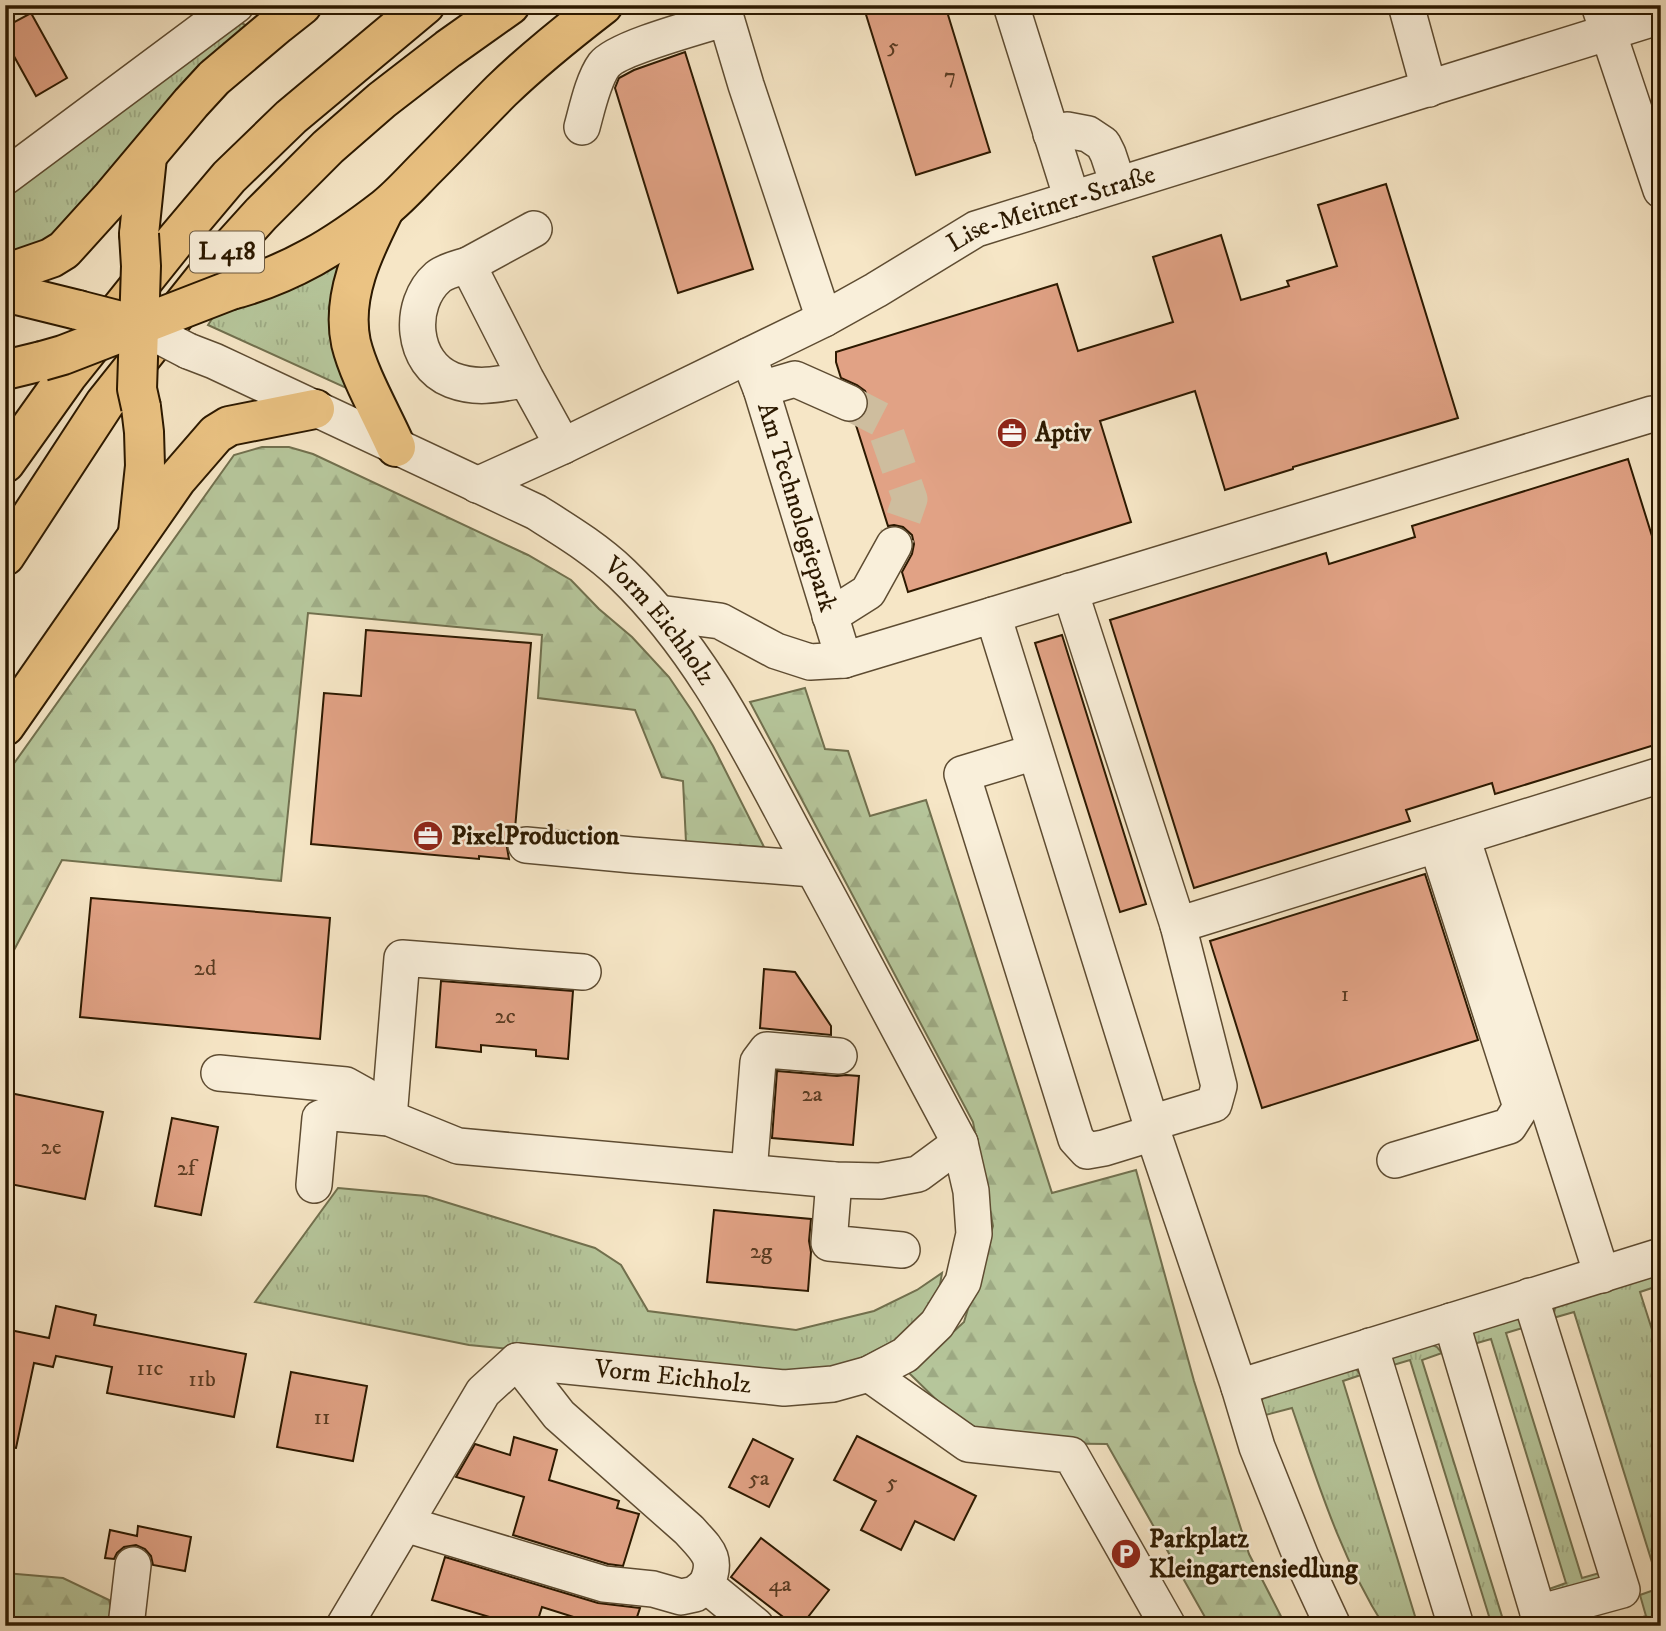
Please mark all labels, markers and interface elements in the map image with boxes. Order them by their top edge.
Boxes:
house number: 5 [887,32,899,61]
house number: 7 [944,62,956,91]
street label: Lise-Meitner-Straße [940,158,1159,260]
road number: L 418 [190,232,264,272]
street label: Am Technologiepark [750,398,845,616]
office icon: Aptiv [995,416,1029,450]
place label: Aptiv [1034,417,1092,450]
street label: Vorm Eichholz [597,549,723,691]
office icon: PixelProduction [411,819,445,853]
place label: PixelProduction [451,820,620,853]
house number: 2d [194,954,217,983]
house number: 1 [1341,980,1349,1009]
house number: 2c [494,1002,516,1031]
house number: 2a [801,1080,823,1109]
house number: 2e [41,1133,61,1162]
house number: 2f [177,1154,199,1183]
house number: 2g [750,1237,773,1266]
street label: Vorm Eichholz [592,1352,753,1402]
house number: 11c [137,1354,163,1383]
house number: 11b [188,1365,216,1394]
house number: 11 [314,1403,330,1432]
house number: 5a [748,1464,770,1493]
house number: 5 [886,1468,898,1497]
place label: Parkplatz Kleingartensiedlung [1149,1523,1359,1586]
parking icon: Parkplatz Kleingartensiedlung [1109,1537,1143,1571]
house number: 4a [768,1570,792,1599]

